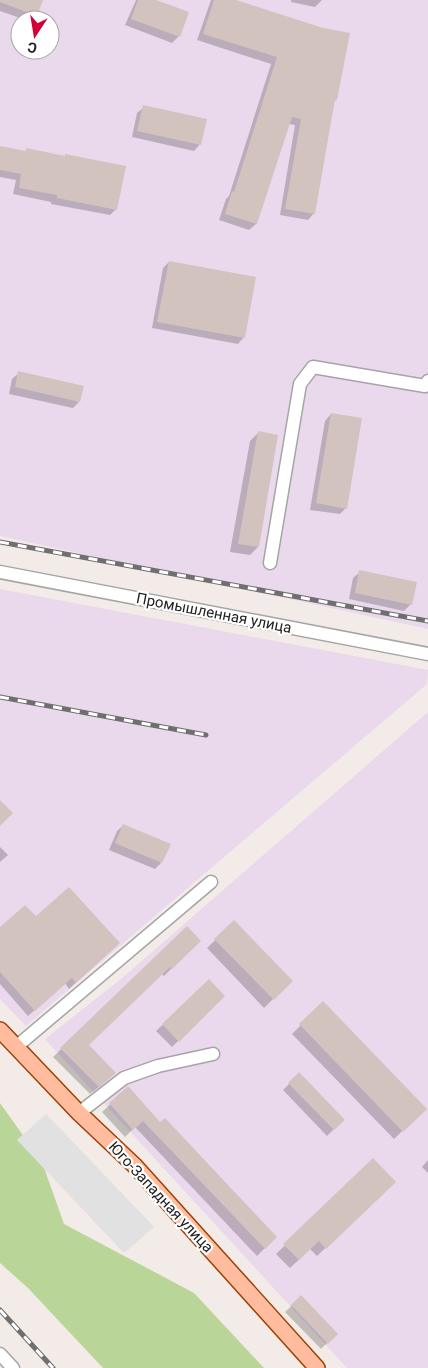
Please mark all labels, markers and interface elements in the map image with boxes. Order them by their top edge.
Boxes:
north arrow [10,10,60,60]
text: С [26,39,38,56]
street label: Промышленная улица [135,589,293,637]
street label: Юго-Западная улица [105,1138,217,1256]

